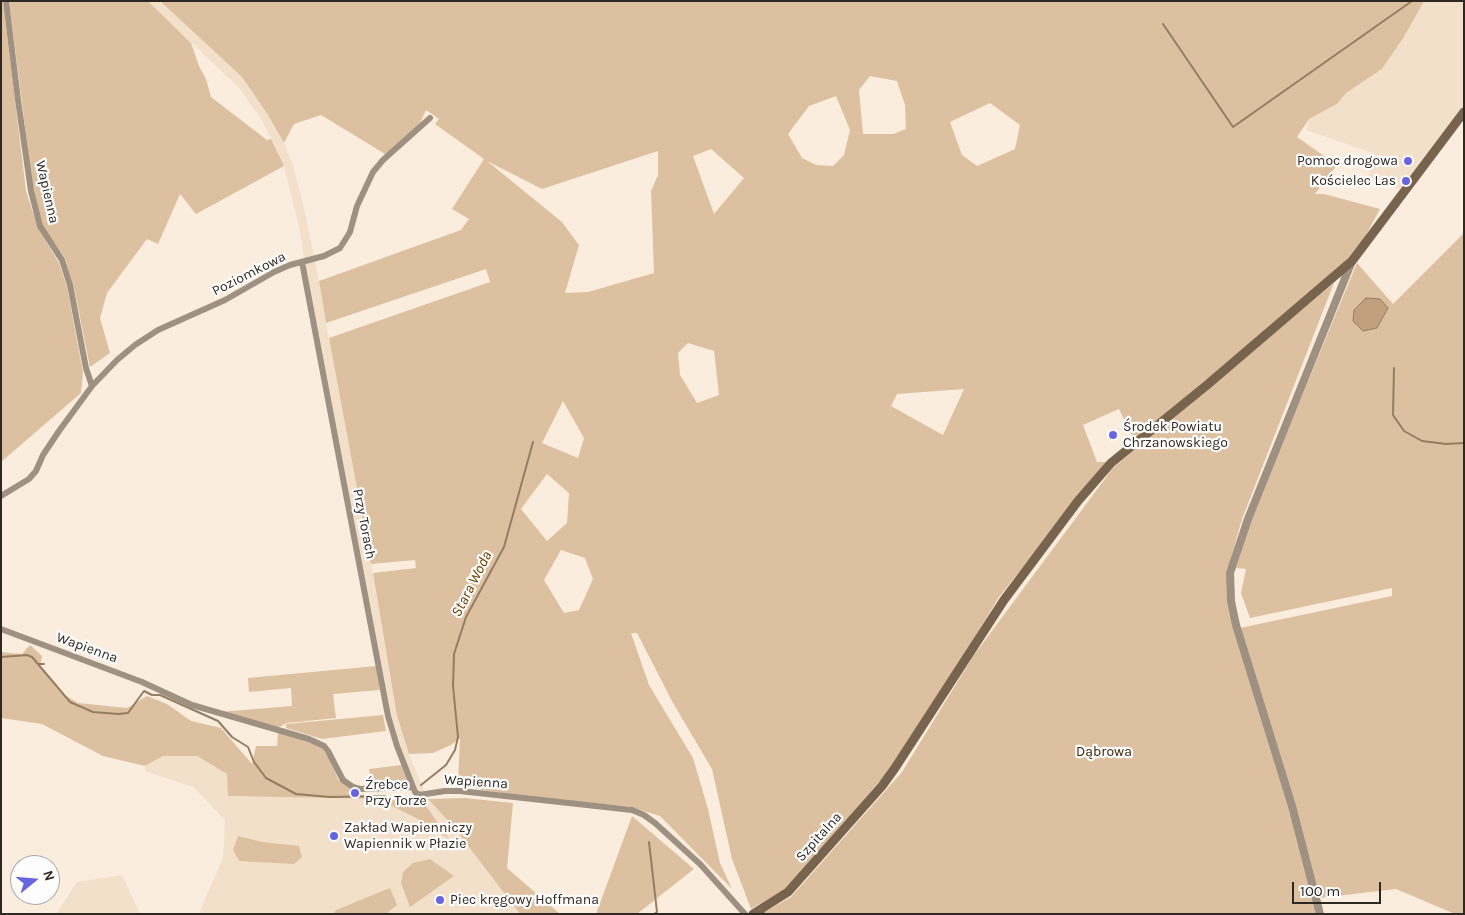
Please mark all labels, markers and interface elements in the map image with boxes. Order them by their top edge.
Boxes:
place label: Pomoc drogowa [1297,153,1398,169]
marker: Pomoc drogowa [1402,155,1414,167]
street label: Wapienna [32,159,62,225]
place label: Kościelec Las [1311,173,1396,189]
marker: Kościelec Las [1400,175,1412,187]
street label: Poziomkowa [209,248,289,300]
place label: Środek Powiatu Chrzanowskiego [1123,419,1228,452]
marker: Środek Powiatu Chrzanowskiego [1107,429,1119,441]
street label: Przy Torach [349,487,379,561]
water label: Stara Woda [448,548,496,620]
street label: Wapienna [54,629,120,667]
park label: Dąbrowa [1076,744,1132,760]
street label: Wapienna [444,771,508,793]
place label: Źrebce Przy Torze [365,777,427,810]
marker: Źrebce Przy Torze [349,787,361,799]
street label: Szpitalna [793,809,845,865]
place label: Zakład Wapienniczy Wapiennik w Płazie [344,820,472,852]
marker: Zakład Wapienniczy Wapiennik w Płazie [328,830,340,842]
north arrow [10,855,60,905]
text: N [39,868,58,883]
scale bar [1295,872,1384,904]
text: 100 m [1300,882,1340,900]
place label: Piec kręgowy Hoffmana [450,892,599,908]
marker: Piec kręgowy Hoffmana [434,894,446,906]

